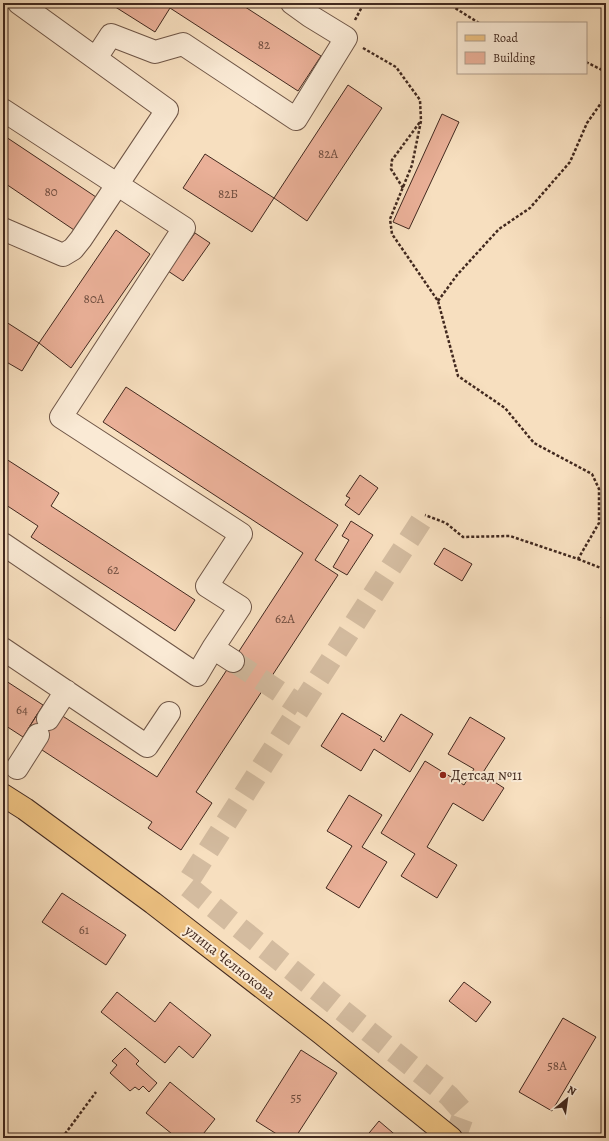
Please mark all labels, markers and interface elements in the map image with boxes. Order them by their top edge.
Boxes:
legend [457,22,587,74]
text: Road [493,30,519,46]
house number: 82 [258,36,270,53]
text: Building [493,50,535,66]
house number: 82А [318,145,338,162]
house number: 80 [44,183,58,200]
house number: 82Б [218,185,238,202]
house number: 80А [84,290,105,307]
house number: 62 [107,561,119,578]
house number: 62А [275,610,295,627]
house number: 64 [16,701,28,718]
place label: Детсад №11 [451,765,522,785]
marker: Детсад №11 [438,770,448,780]
street label: улица Челнокова [180,920,279,1004]
house number: 61 [79,921,90,938]
house number: 58А [547,1057,567,1074]
north arrow [547,1079,587,1119]
text: N [564,1082,579,1099]
house number: 55 [290,1089,302,1106]

